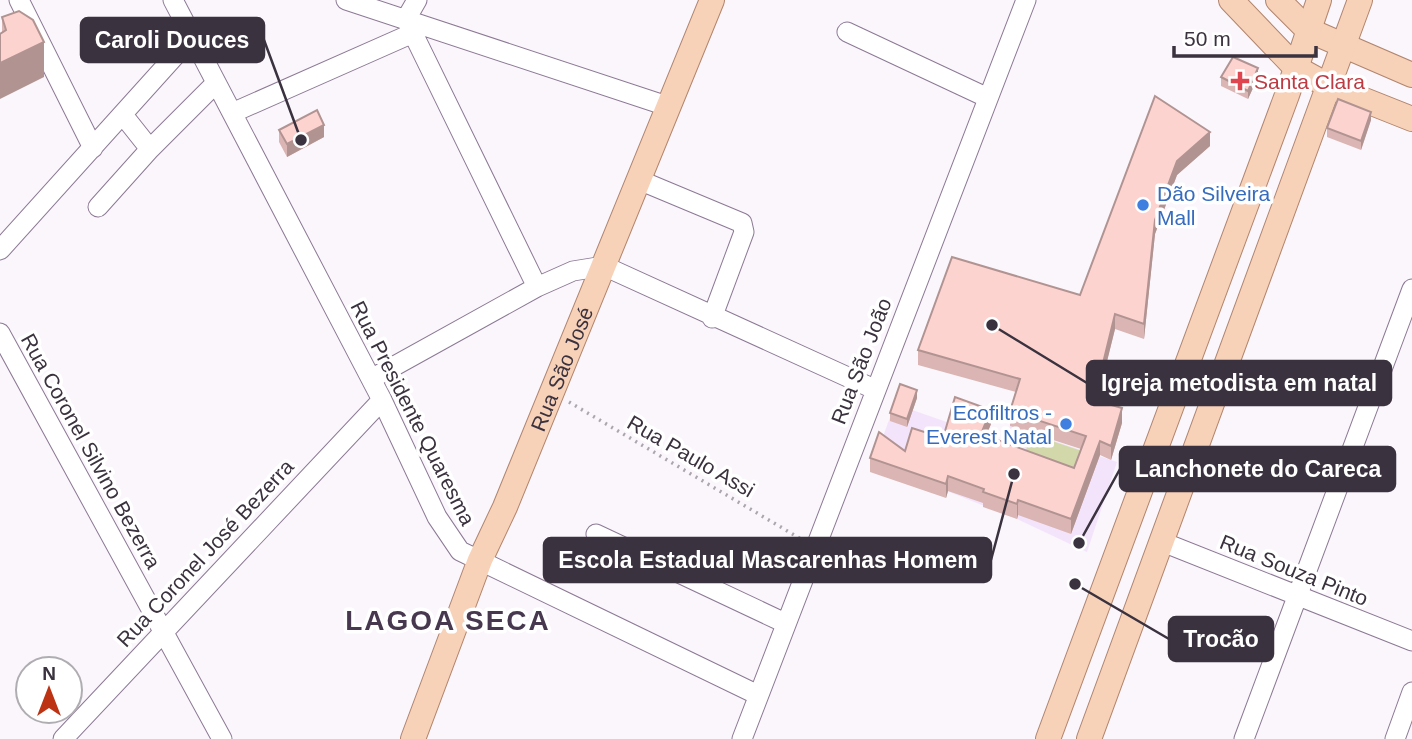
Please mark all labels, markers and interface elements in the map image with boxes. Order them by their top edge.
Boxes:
scale bar [1174,14,1316,58]
callout: Caroli Douces [81,18,264,62]
text: Caroli Douces [95,27,249,53]
text: 50 m [1184,27,1231,50]
place label: Santa Clara [1254,70,1365,93]
marker: Santa Clara [1232,73,1248,89]
place label: Dão Silveira Mall [1157,182,1271,229]
marker: Dão Silveira Mall [1135,197,1151,213]
street label: Rua São João [826,295,896,427]
street label: Rua Presidente Quaresma [346,297,480,529]
street label: Rua São José [526,303,597,434]
street label: Rua Coronel Silvino Bezerra [17,330,165,573]
callout: Igreja metodista em natal [1087,361,1391,405]
text: Igreja metodista em natal [1101,370,1377,396]
place label: Ecofiltros - Everest Natal [926,401,1052,448]
street label: Rua Paulo Assi [624,410,758,502]
marker: Ecofiltros - Everest Natal [1058,416,1074,432]
callout: Lanchonete do Careca [1120,447,1395,491]
street label: Rua Coronel José Bezerra [112,454,298,651]
text: Lanchonete do Careca [1135,456,1382,482]
street label: Rua Souza Pinto [1217,530,1371,610]
callout: Escola Estadual Mascarenhas Homem [544,538,991,582]
text: Escola Estadual Mascarenhas Homem [558,547,978,573]
district label: LAGOA SECA [345,605,551,636]
callout: Trocão [1169,617,1273,661]
text: Trocão [1183,626,1259,652]
north arrow [14,655,84,725]
text: N [42,663,56,684]

